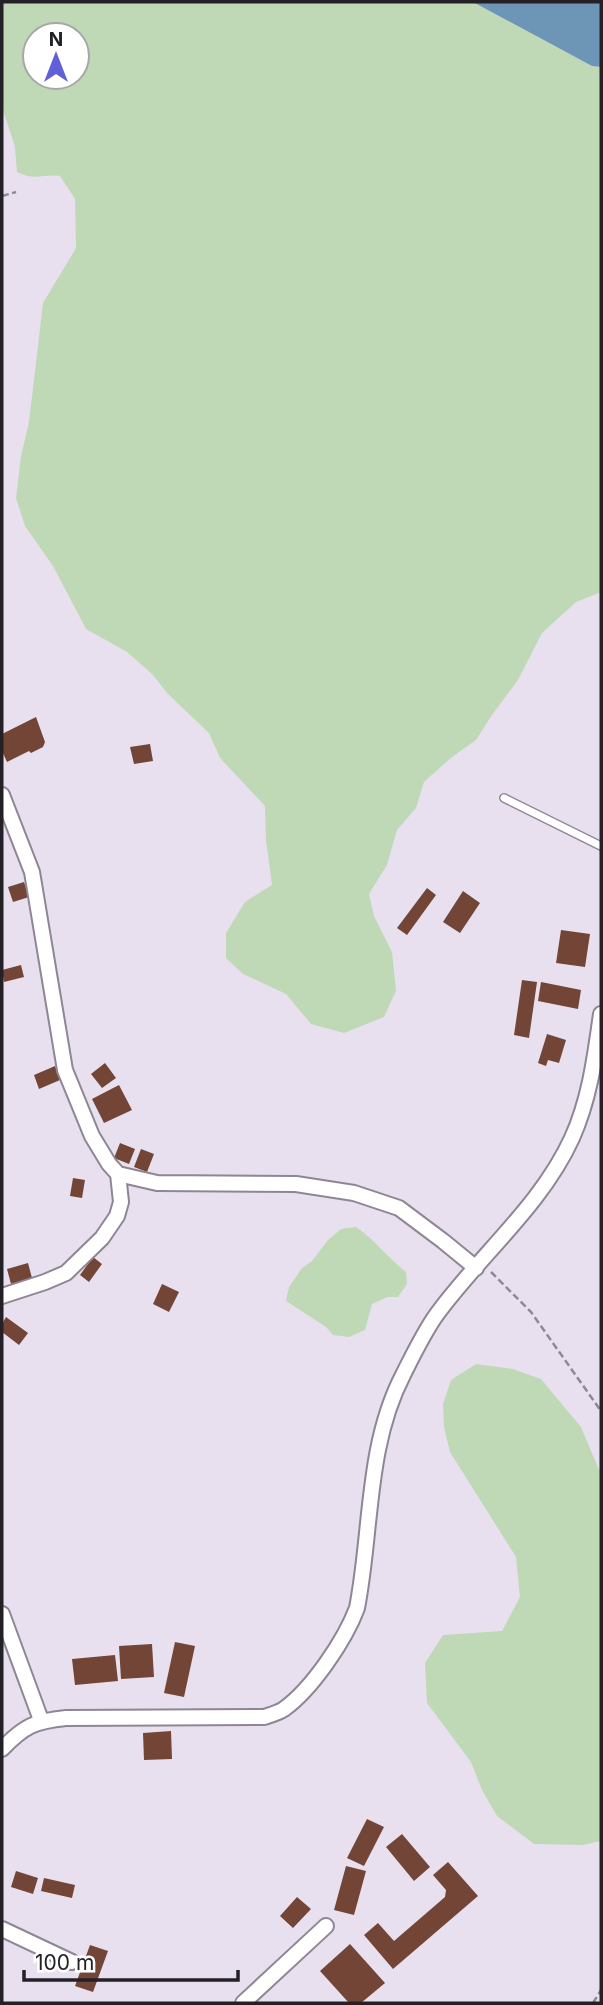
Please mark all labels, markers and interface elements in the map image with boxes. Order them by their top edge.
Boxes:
north arrow [21,21,91,91]
text: N [49,28,63,51]
scale bar [24,1938,238,1982]
text: 100 m [35,1950,94,1975]

